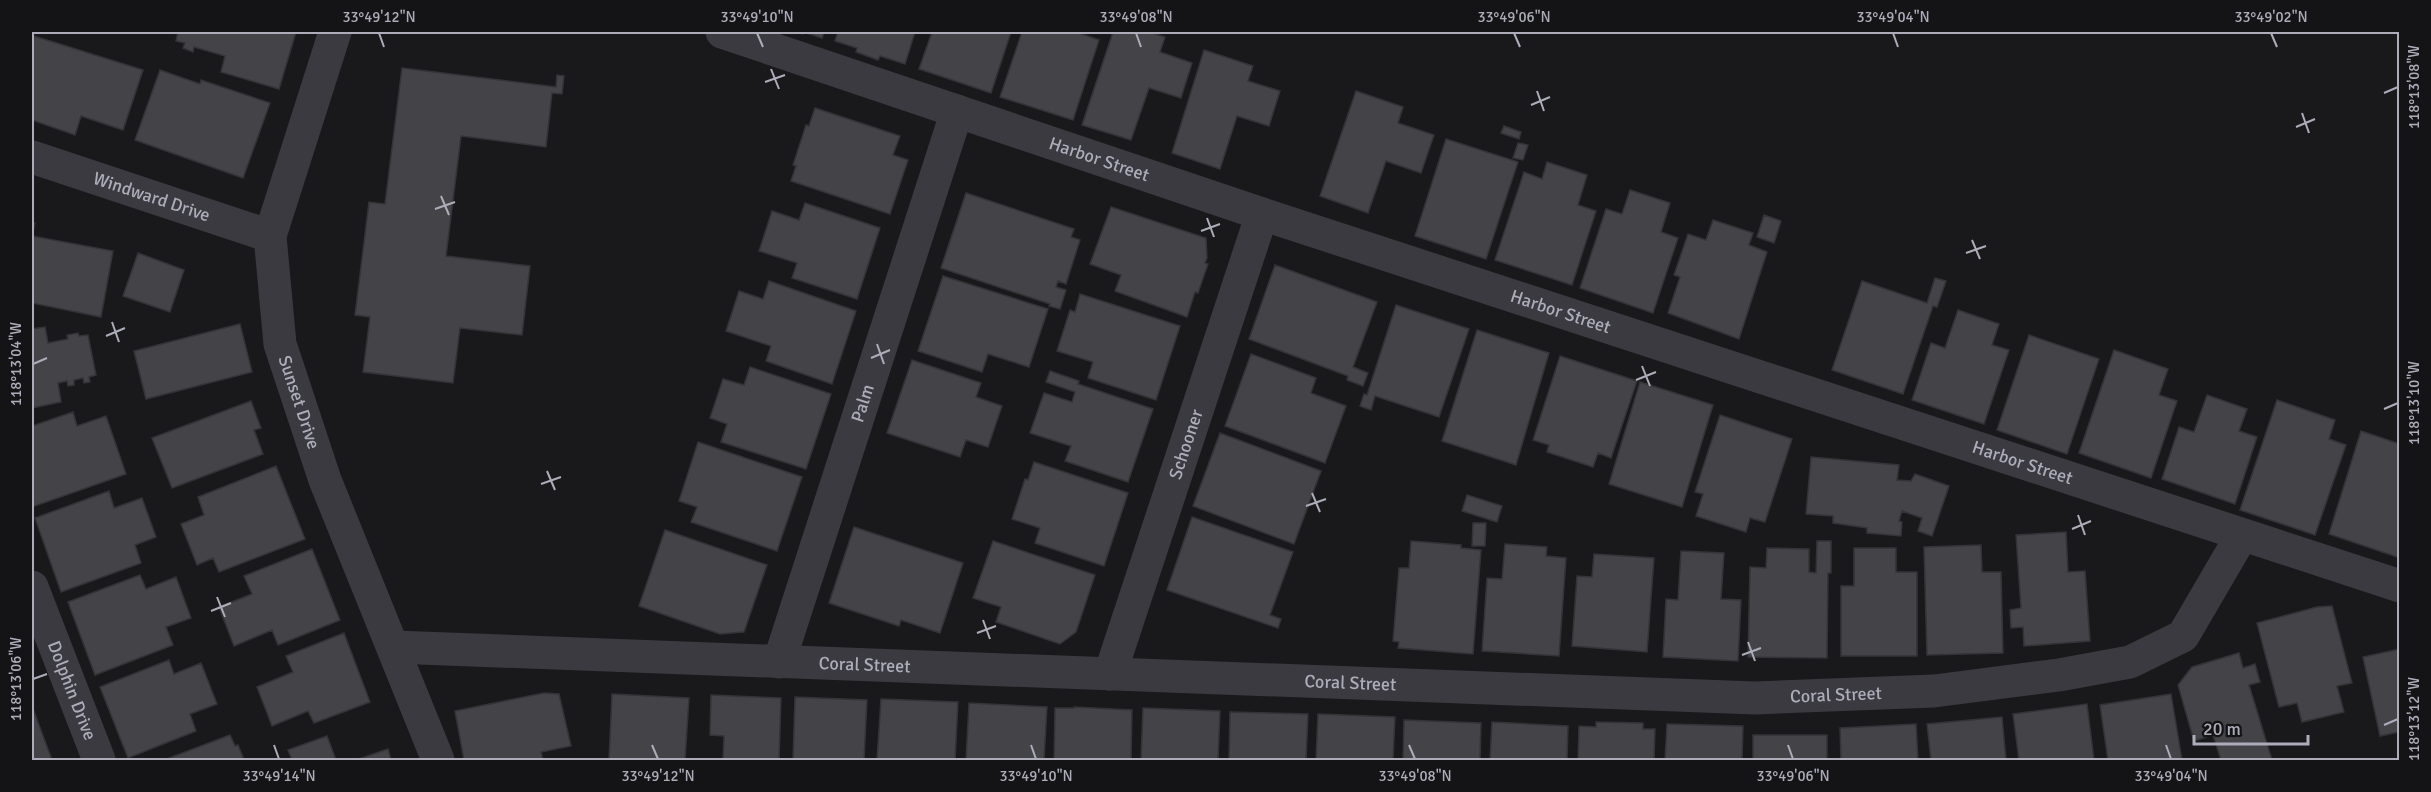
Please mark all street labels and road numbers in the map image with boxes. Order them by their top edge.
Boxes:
street label: Harbor Street [1046,132,1152,186]
street label: Windward Drive [90,167,213,226]
street label: Harbor Street [1508,285,1614,338]
street label: Sunset Drive [274,353,325,452]
street label: Palm [846,381,879,425]
street label: Schooner [1164,406,1208,482]
street label: Harbor Street [1970,436,2076,489]
street label: Dolphin Drive [43,638,101,743]
street label: Coral Street [818,652,911,677]
street label: Coral Street [1304,670,1397,696]
street label: Coral Street [1790,682,1882,708]

